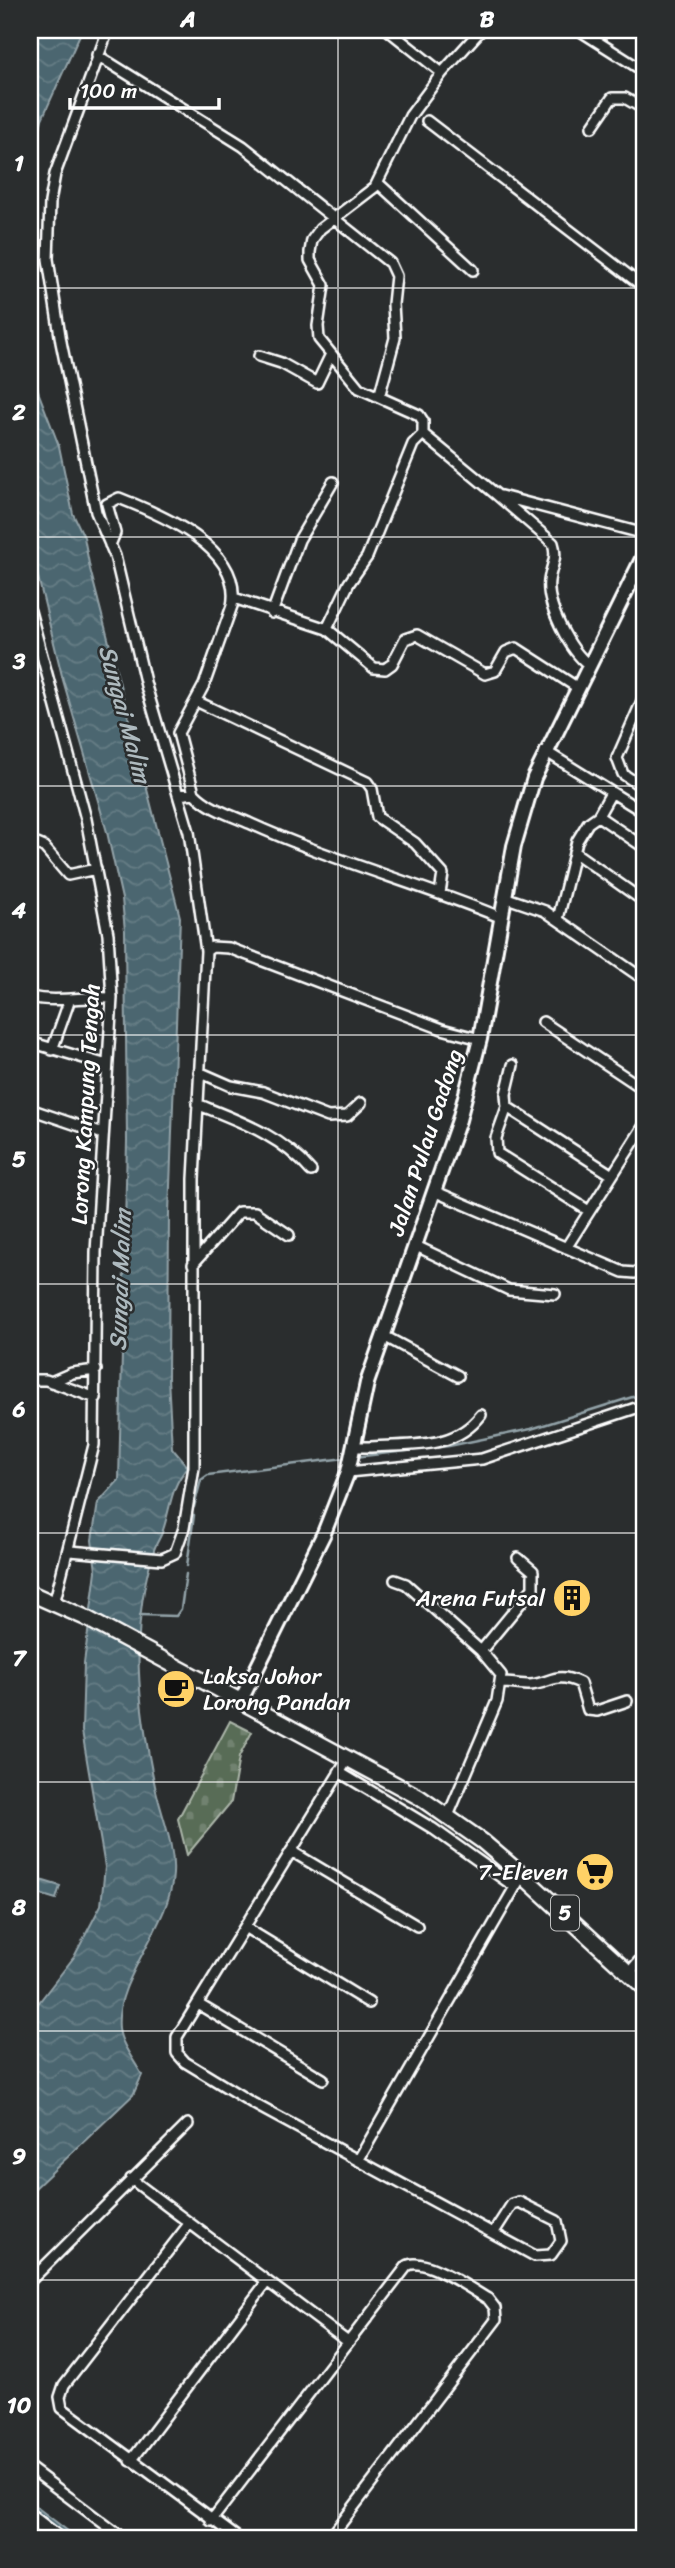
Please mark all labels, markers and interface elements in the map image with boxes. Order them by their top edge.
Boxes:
text: A [179,0,196,40]
text: B [480,0,495,40]
scale bar [70,66,219,110]
text: 100 m [80,72,137,110]
text: 1 [14,143,24,184]
text: 2 [11,392,26,433]
water label: Sungai Malim [86,640,164,790]
text: 3 [12,641,26,682]
text: 4 [11,890,27,931]
street label: Lorong Kampung Tengah [59,982,112,1226]
street label: Jalan Pulau Gadong [376,1043,475,1242]
text: 5 [12,1139,26,1180]
water label: Sungai Malim [97,1206,144,1351]
text: 6 [11,1389,26,1430]
building icon: Arena Futsal [551,1577,593,1619]
place label: Arena Futsal [415,1578,545,1619]
text: 7 [12,1638,27,1679]
place label: Laksa Johor Lorong Pandan [203,1656,351,1723]
cafe icon: Laksa Johor Lorong Pandan [155,1668,197,1710]
supermarket icon: 7-Eleven [574,1851,616,1893]
place label: 7-Eleven [478,1852,569,1893]
text: 8 [11,1887,26,1928]
road number: 5 [551,1896,579,1930]
text: 9 [12,2136,26,2177]
text: 10 [7,2385,32,2426]

